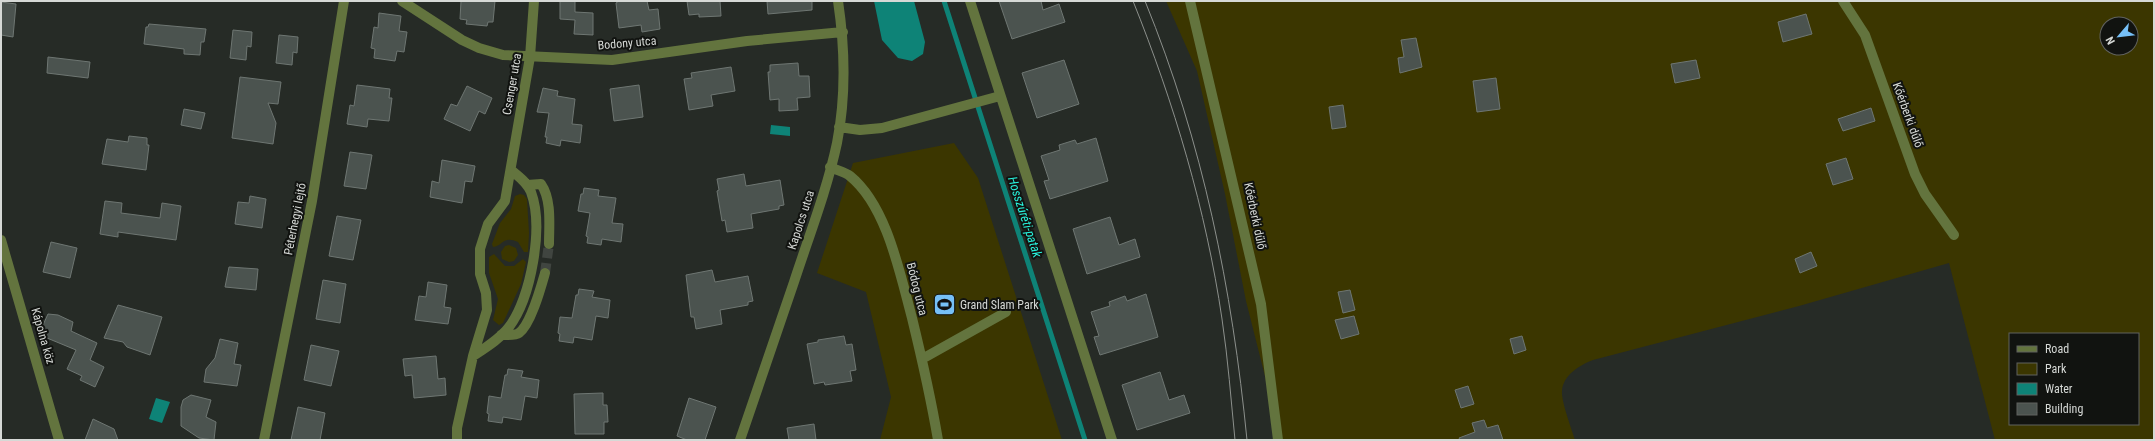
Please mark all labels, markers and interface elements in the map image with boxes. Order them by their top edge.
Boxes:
north arrow [2099,16,2139,56]
street label: Bodony utca [597,33,657,53]
text: N [2103,34,2118,46]
street label: Csenger utca [500,52,524,116]
street label: Kőérberki dűlő [1890,80,1926,150]
water label: Hosszúréti-patak [1005,175,1045,260]
street label: Kőérberki dűlő [1241,181,1269,251]
street label: Péterhegyi lejtő [281,182,309,256]
street label: Kapolcs utca [785,188,817,251]
street label: Bódog utca [904,261,930,317]
sports icon: Grand Slam Park [931,292,957,318]
place label: Grand Slam Park [960,298,1039,312]
street label: Kápolna köz [28,306,58,366]
legend [2009,333,2139,425]
text: Road [2045,342,2069,356]
text: Park [2045,362,2067,376]
text: Water [2045,382,2073,396]
text: Building [2045,402,2083,416]

